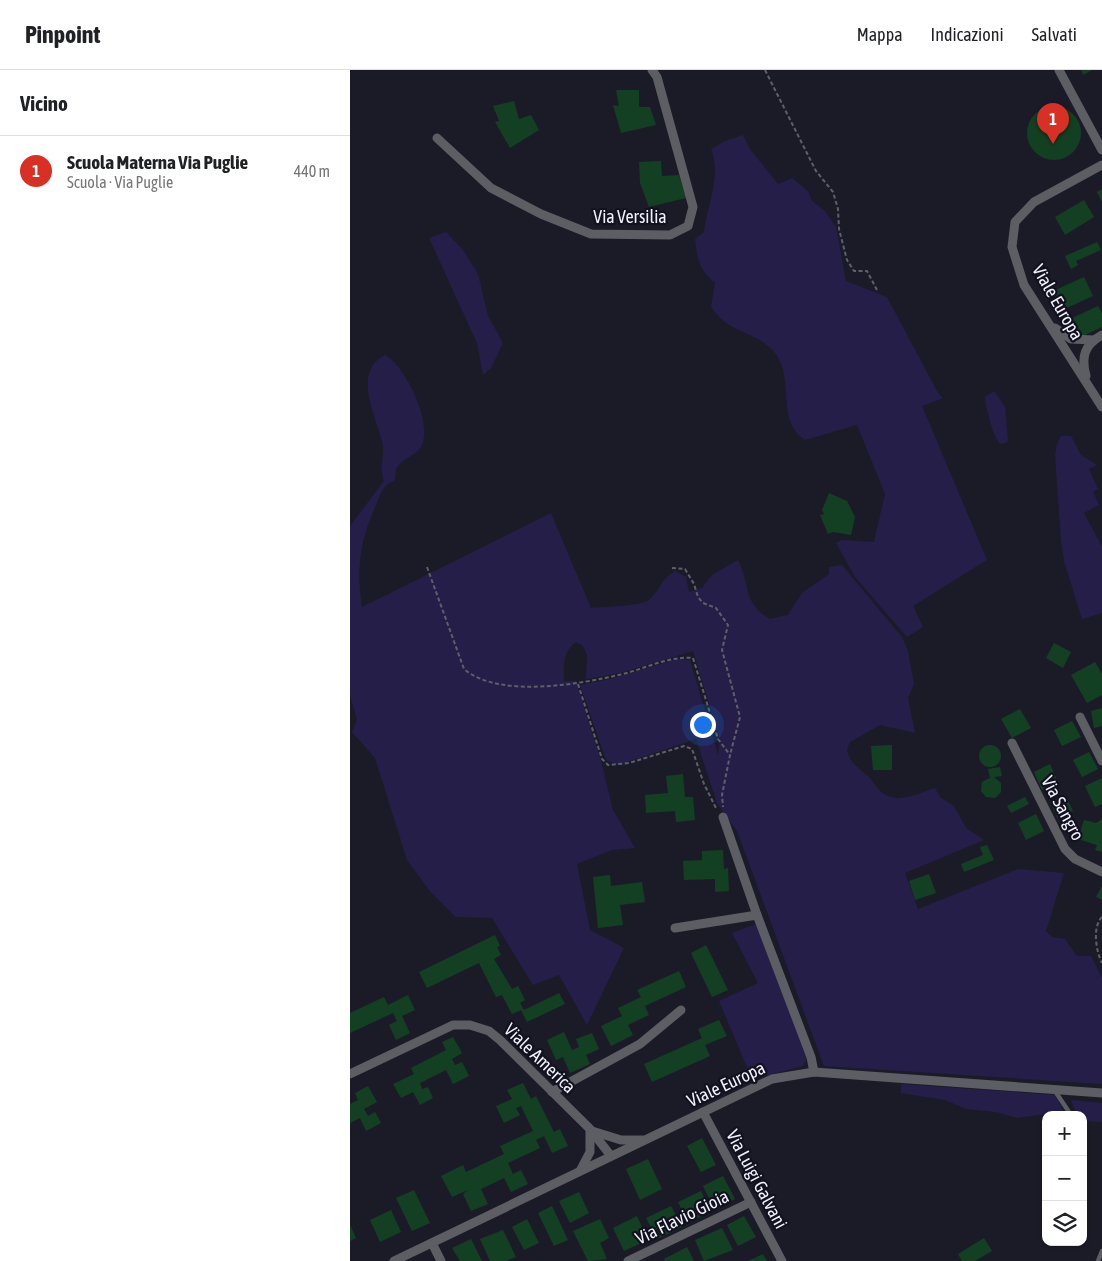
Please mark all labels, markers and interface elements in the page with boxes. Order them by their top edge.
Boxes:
text: Pinpoint [25,21,100,48]
text: Mappa [857,24,903,45]
text: Indicazioni [931,24,1004,45]
text: Salvati [1032,24,1077,45]
text: Vicino [20,91,68,115]
pin: 1 [1037,103,1069,144]
text: Scuola Materna Via Puglie [67,151,248,173]
text: 1 [32,162,40,180]
text: 440 m [294,162,330,180]
text: Scuola · Via Puglie [67,173,173,191]
street label: Via Versilia [593,206,667,227]
street label: Viale Europa [1028,261,1088,343]
your location [690,712,716,738]
street label: Via Sangro [1037,772,1089,844]
street label: Viale America [500,1019,580,1097]
street label: Viale Europa [684,1057,768,1111]
map controls [1042,1111,1087,1246]
button: + [1042,1111,1087,1156]
street label: Via Luigi Galvani [722,1126,792,1232]
button: − [1042,1156,1087,1201]
street label: Via Flavio Gioia [632,1185,732,1249]
button: layers [1042,1201,1087,1246]

